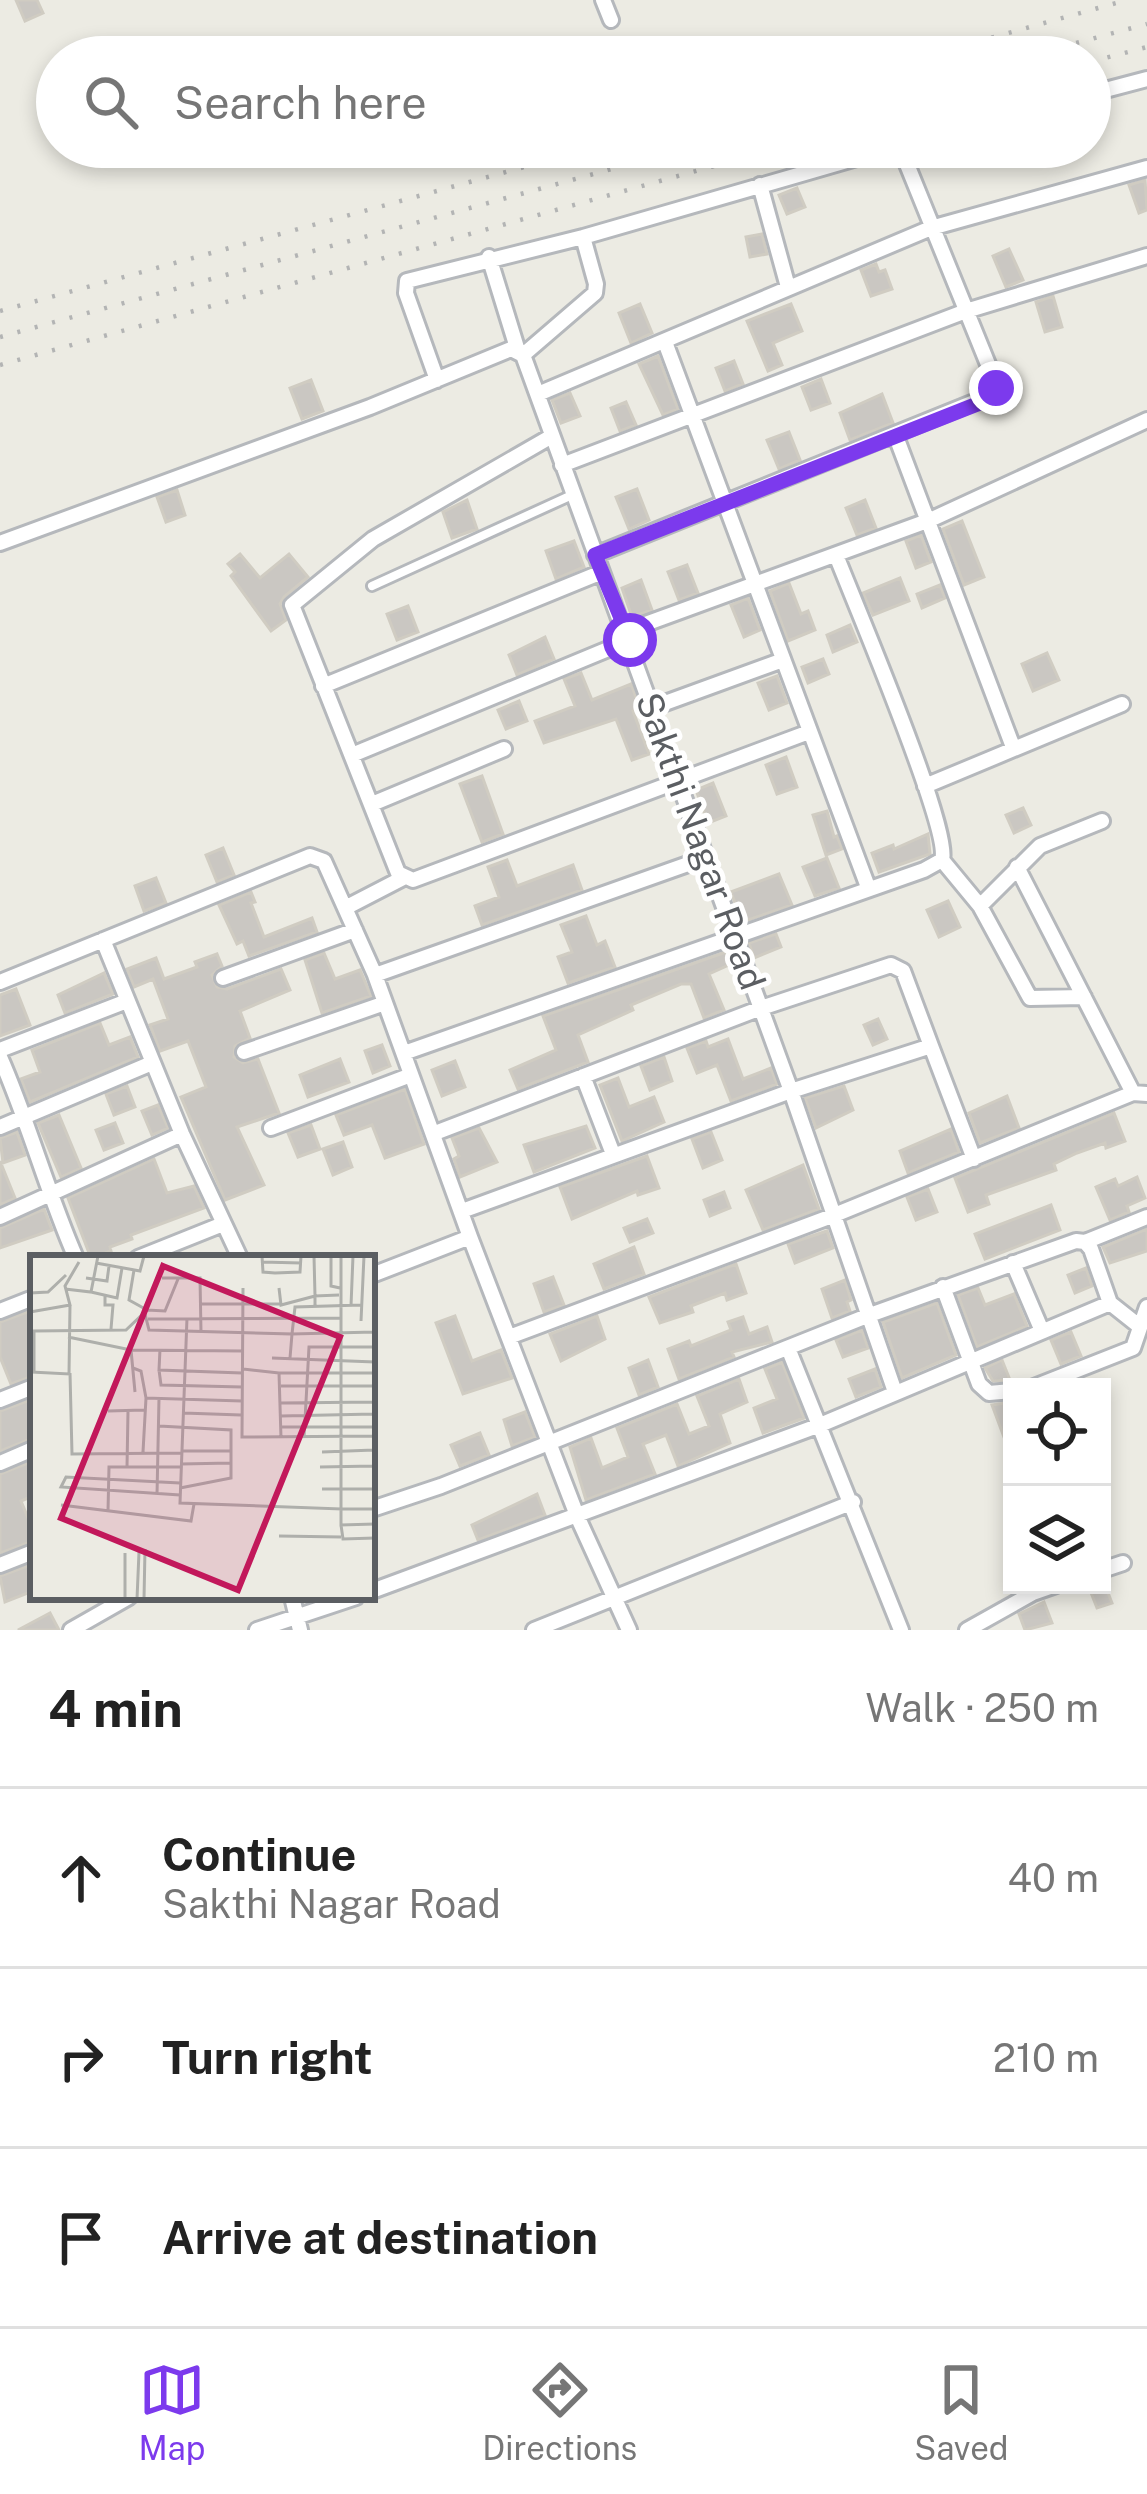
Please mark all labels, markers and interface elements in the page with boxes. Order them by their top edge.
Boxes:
search box [36,36,1111,168]
icon: search [78,69,144,135]
text: Search here [174,76,427,129]
route end [969,361,1023,415]
route start [603,613,657,667]
street label: Sakthi Nagar Road [628,687,774,995]
inset map [30,1255,375,1600]
map controls [1003,1378,1111,1594]
button: locate [1003,1378,1111,1486]
button: layers [1003,1486,1111,1594]
text: 4 min [48,1679,183,1738]
text: Walk · 250 m [865,1685,1099,1731]
text: Continue [162,1828,356,1881]
icon: ahead [48,1845,114,1911]
text: 40 m [1007,1855,1099,1901]
text: Sakthi Nagar Road [162,1881,501,1927]
icon: right [48,2025,114,2091]
text: Turn right [162,2031,373,2084]
text: 210 m [993,2035,1099,2081]
icon: arrive [48,2205,114,2271]
text: Arrive at destination [162,2211,598,2264]
tab: Map [138,2357,205,2467]
tab: Directions [482,2357,637,2467]
tab: Saved [914,2357,1009,2467]

